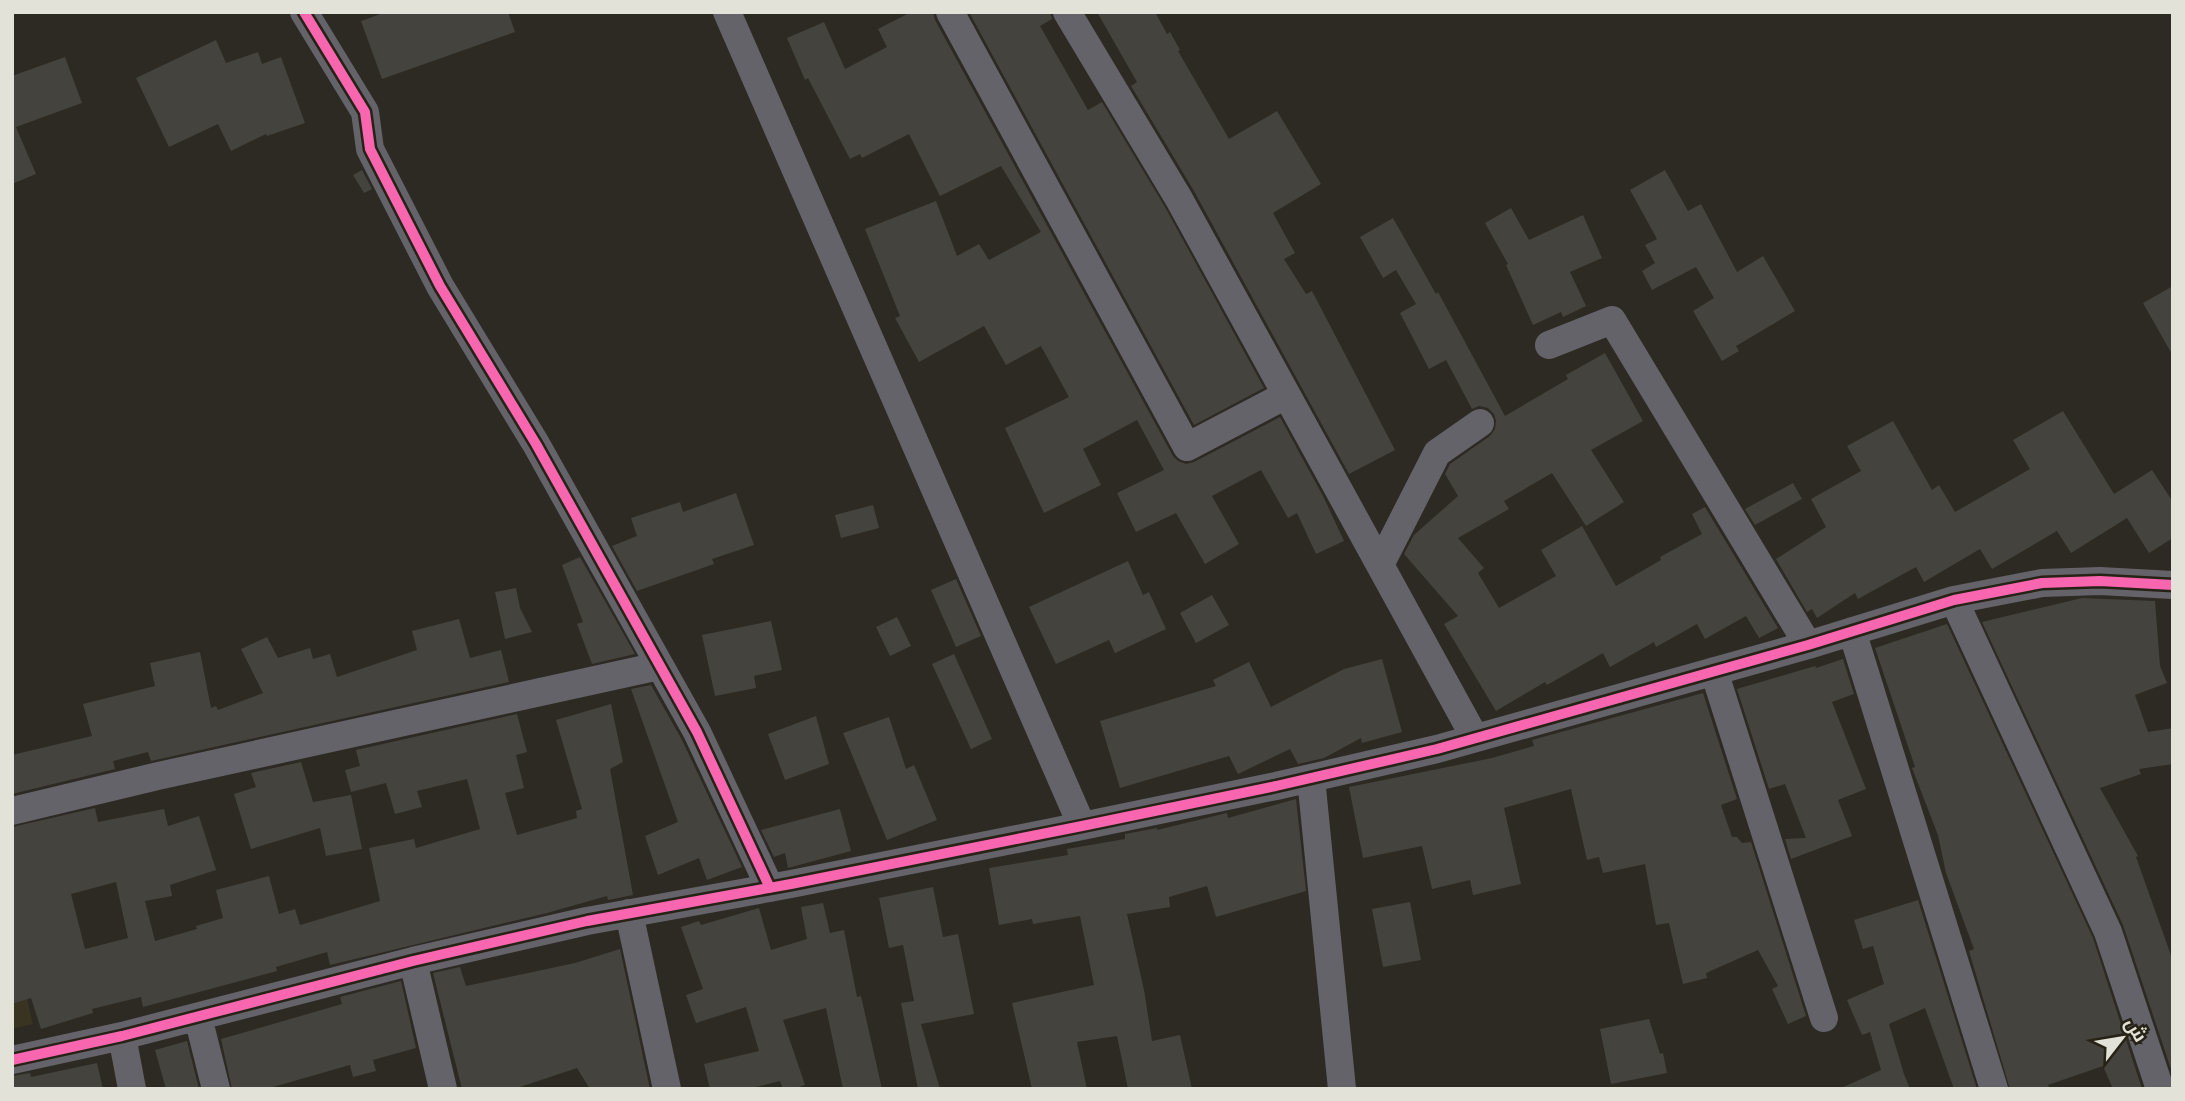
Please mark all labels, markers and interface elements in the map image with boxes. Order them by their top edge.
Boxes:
north arrow [2087,1003,2157,1073]
text: ش [2120,1013,2152,1046]

